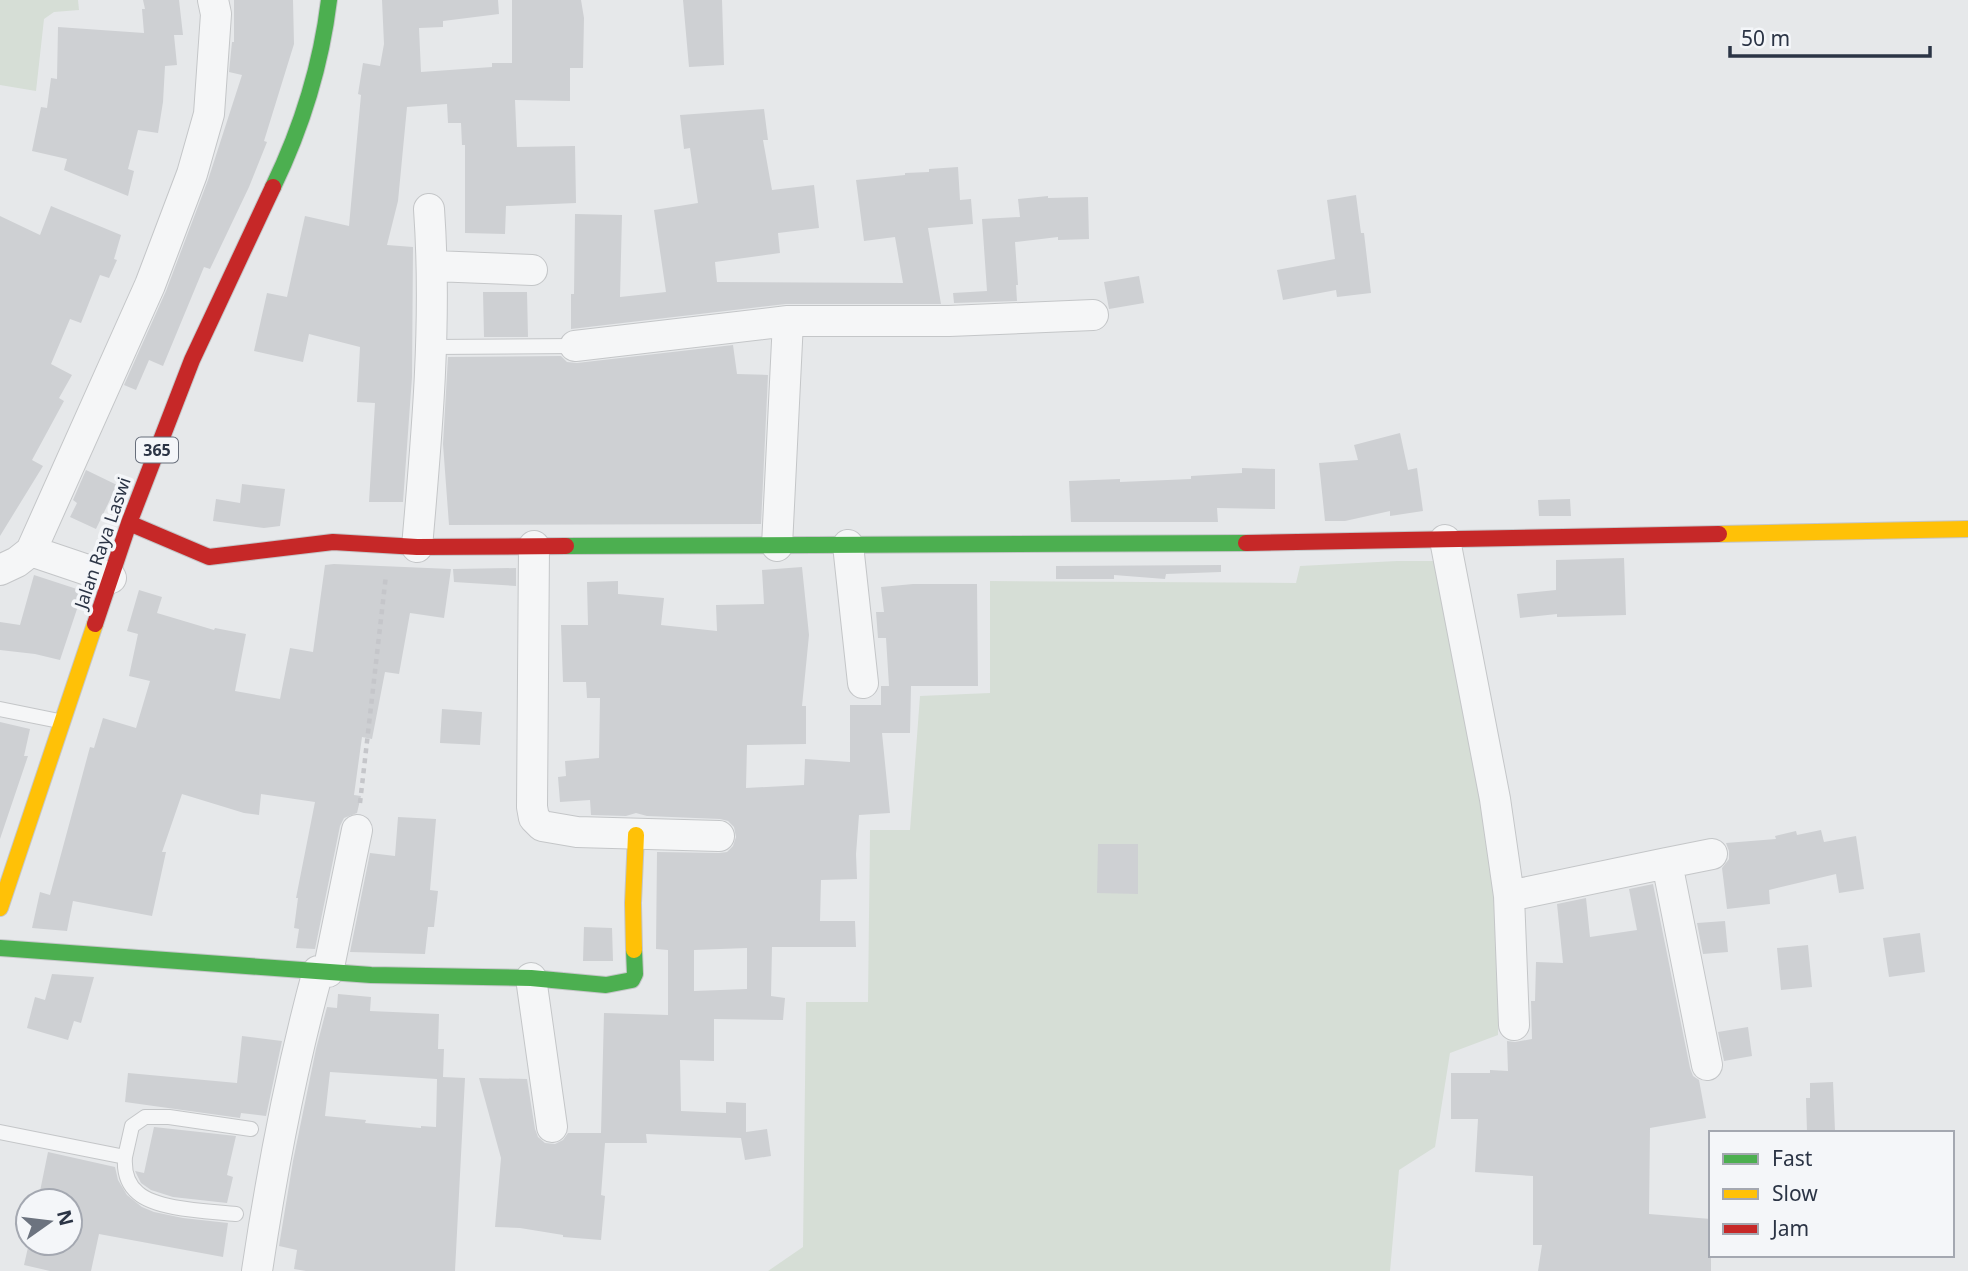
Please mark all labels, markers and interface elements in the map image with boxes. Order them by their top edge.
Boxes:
scale bar [1730,14,1930,58]
text: 50 m [1741,24,1790,52]
road number: 365 [136,438,178,463]
street label: Jalan Raya Laswi [68,474,136,614]
legend [1709,1131,1954,1257]
text: Fast [1772,1144,1813,1172]
text: Slow [1772,1179,1818,1207]
north arrow [14,1187,84,1257]
text: N [51,1207,80,1229]
text: Jam [1770,1214,1809,1242]

